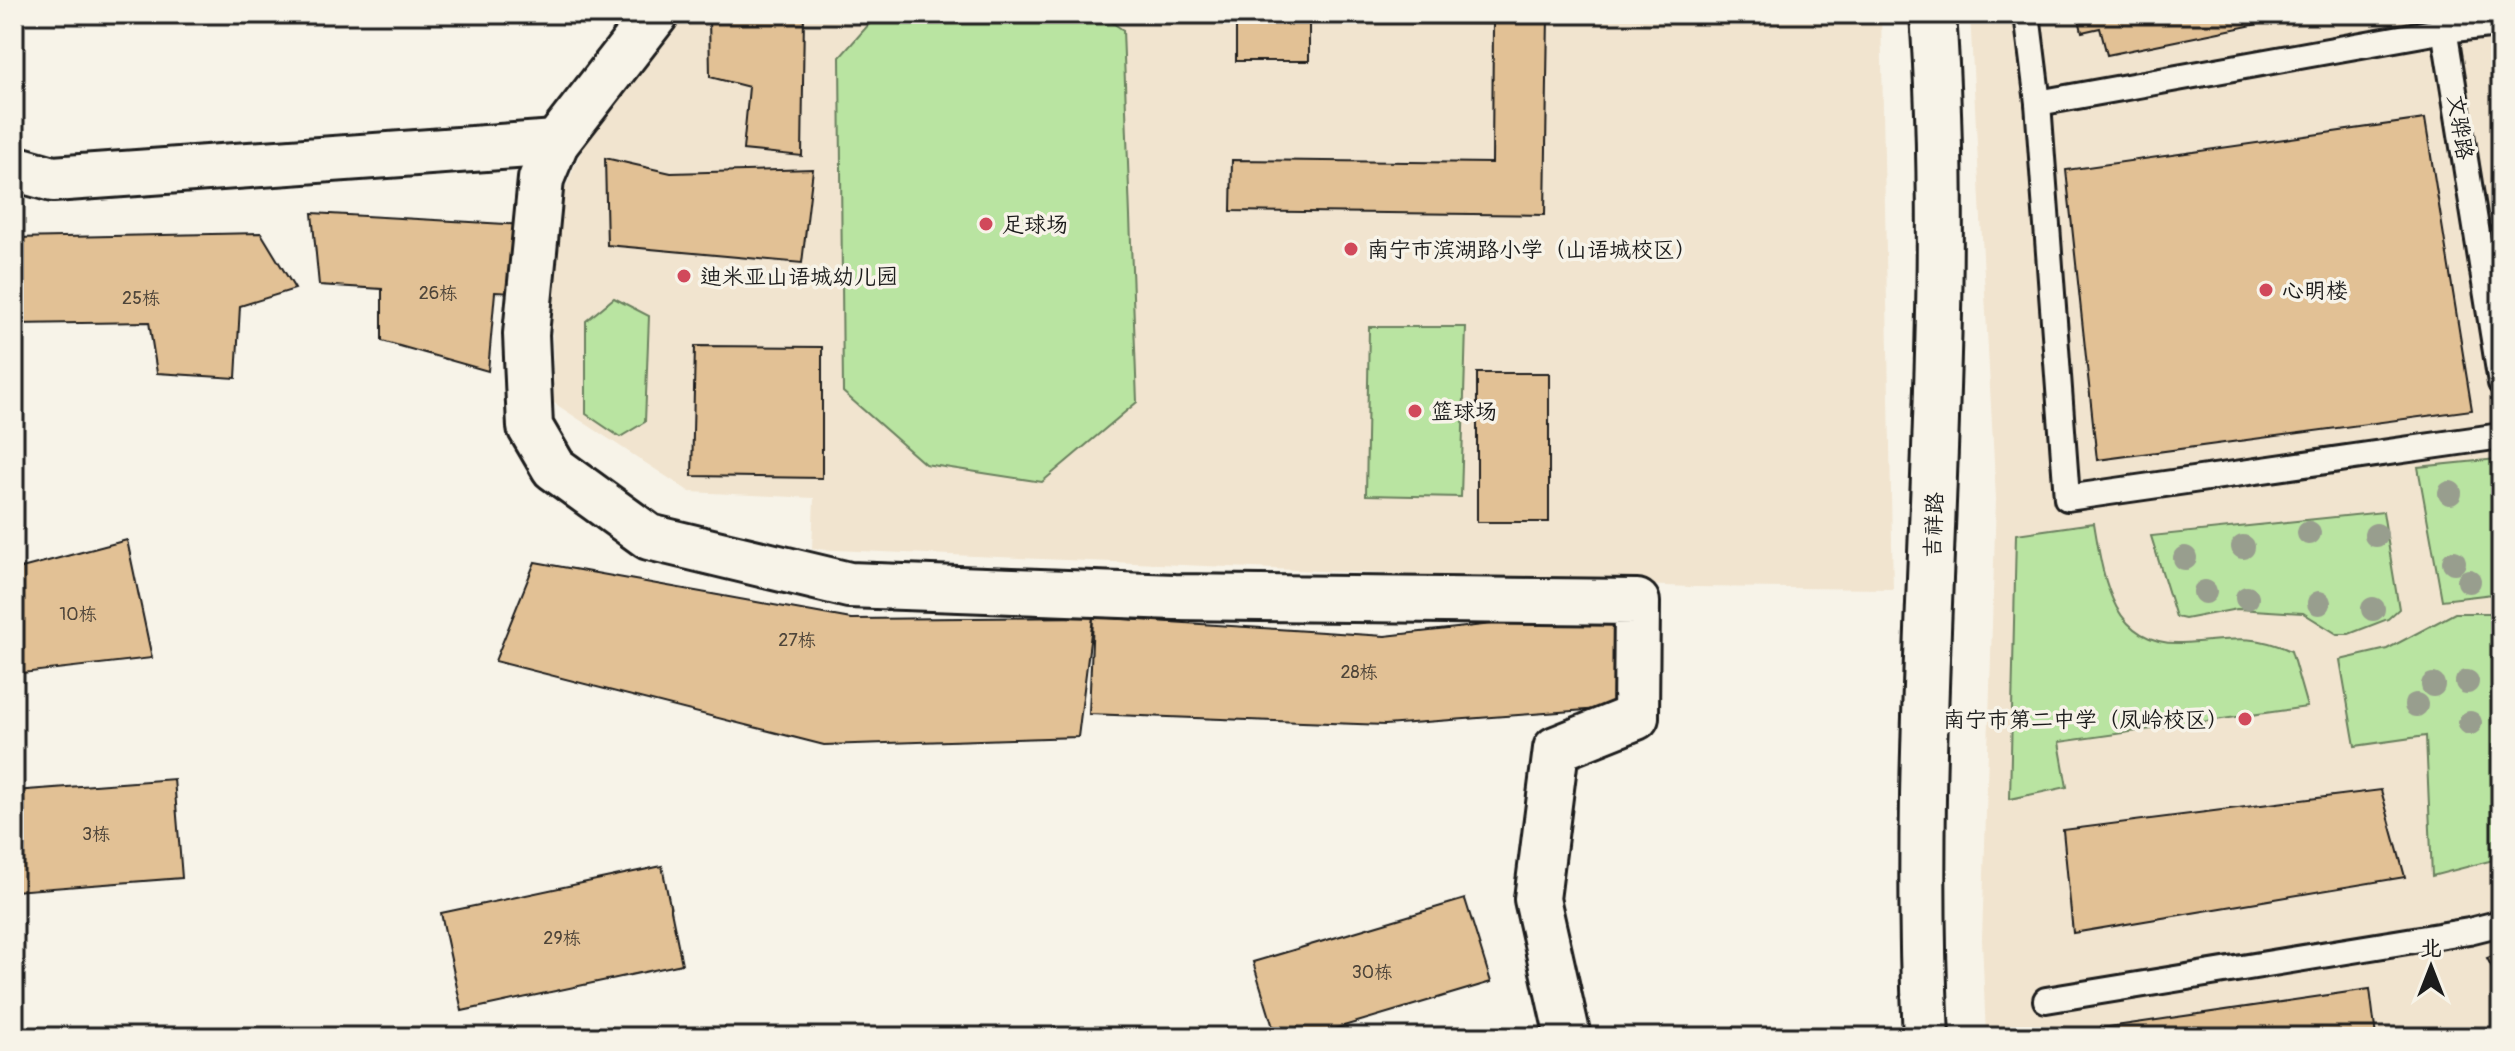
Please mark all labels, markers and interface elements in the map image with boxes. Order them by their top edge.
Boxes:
street label: 文骅路 [2441,92,2479,162]
place label: 足球场 [1002,211,1068,239]
marker: 足球场 [977,215,995,233]
place label: 南宁市滨湖路小学（山语城校区） [1367,236,1697,264]
marker: 南宁市滨湖路小学（山语城校区） [1342,240,1360,258]
place label: 迪米亚山语城幼儿园 [700,263,898,291]
marker: 迪米亚山语城幼儿园 [675,267,693,285]
place label: 心明楼 [2282,277,2348,305]
marker: 心明楼 [2257,281,2275,299]
house number: 26栋 [419,282,457,305]
house number: 25栋 [122,287,160,310]
place label: 篮球场 [1431,398,1497,426]
marker: 篮球场 [1406,402,1424,420]
street label: 吉祥路 [1919,492,1949,559]
house number: 10栋 [59,603,97,626]
house number: 27栋 [778,629,816,652]
house number: 28栋 [1340,661,1378,684]
place label: 南宁市第二中学（凤岭校区） [1943,706,2229,734]
marker: 南宁市第二中学（凤岭校区） [2236,710,2254,728]
house number: 3栋 [82,823,110,846]
house number: 29栋 [543,927,581,950]
north arrow [2391,927,2471,1007]
text: 北 [2420,934,2442,962]
house number: 30栋 [1352,961,1392,984]

